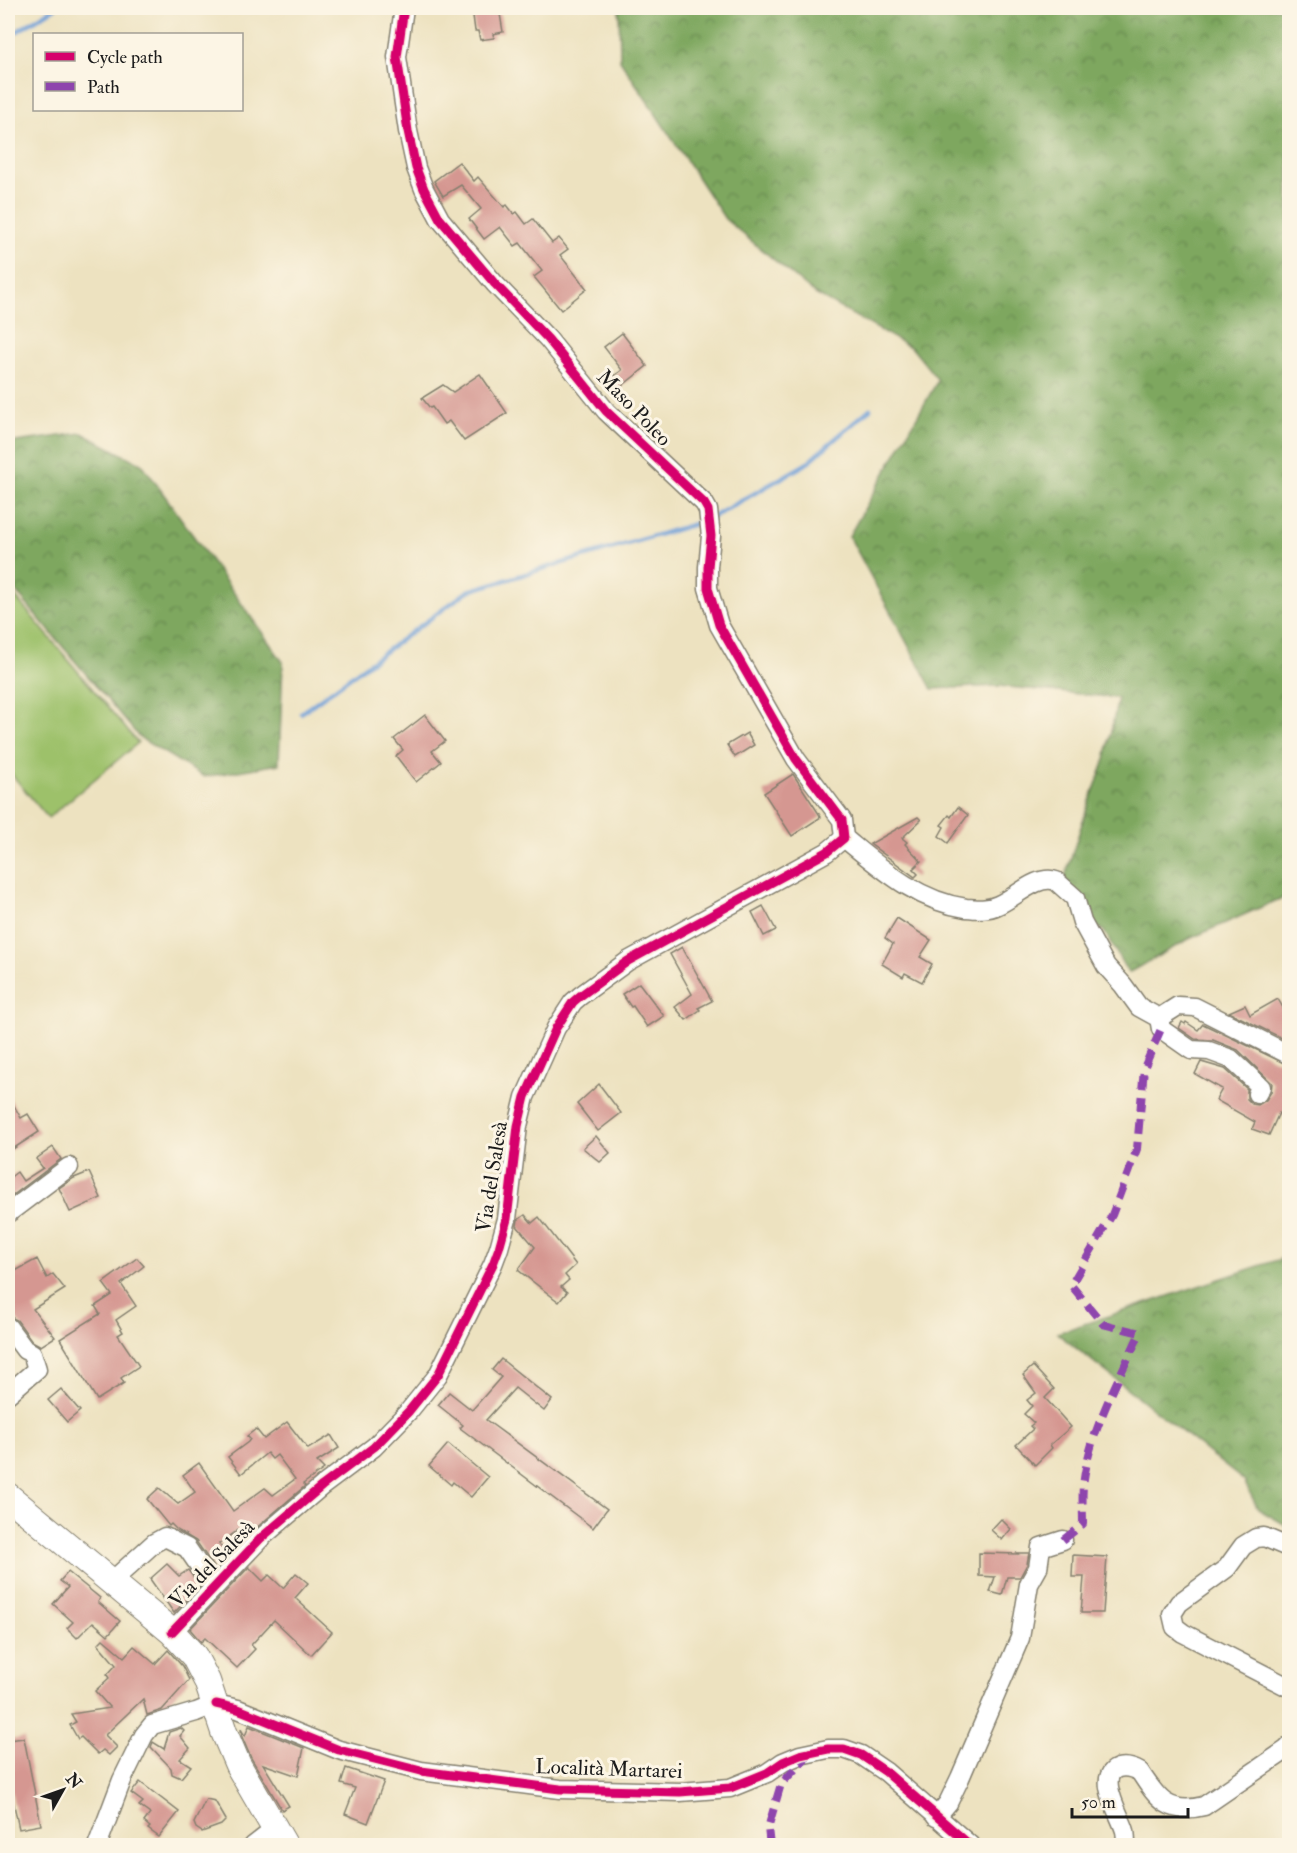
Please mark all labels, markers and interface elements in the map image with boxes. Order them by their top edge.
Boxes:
legend [33,33,243,111]
text: Cycle path [87,46,163,69]
text: Path [87,76,120,99]
street label: Maso Poleo [591,364,677,452]
street label: Via del Salesà [470,1119,514,1235]
street label: Via del Salesà [163,1514,261,1614]
street label: Località Martarei [535,1753,684,1785]
north arrow [33,1760,93,1820]
text: N [61,1768,86,1793]
scale bar [1072,1781,1188,1819]
text: 50 m [1081,1791,1116,1814]

